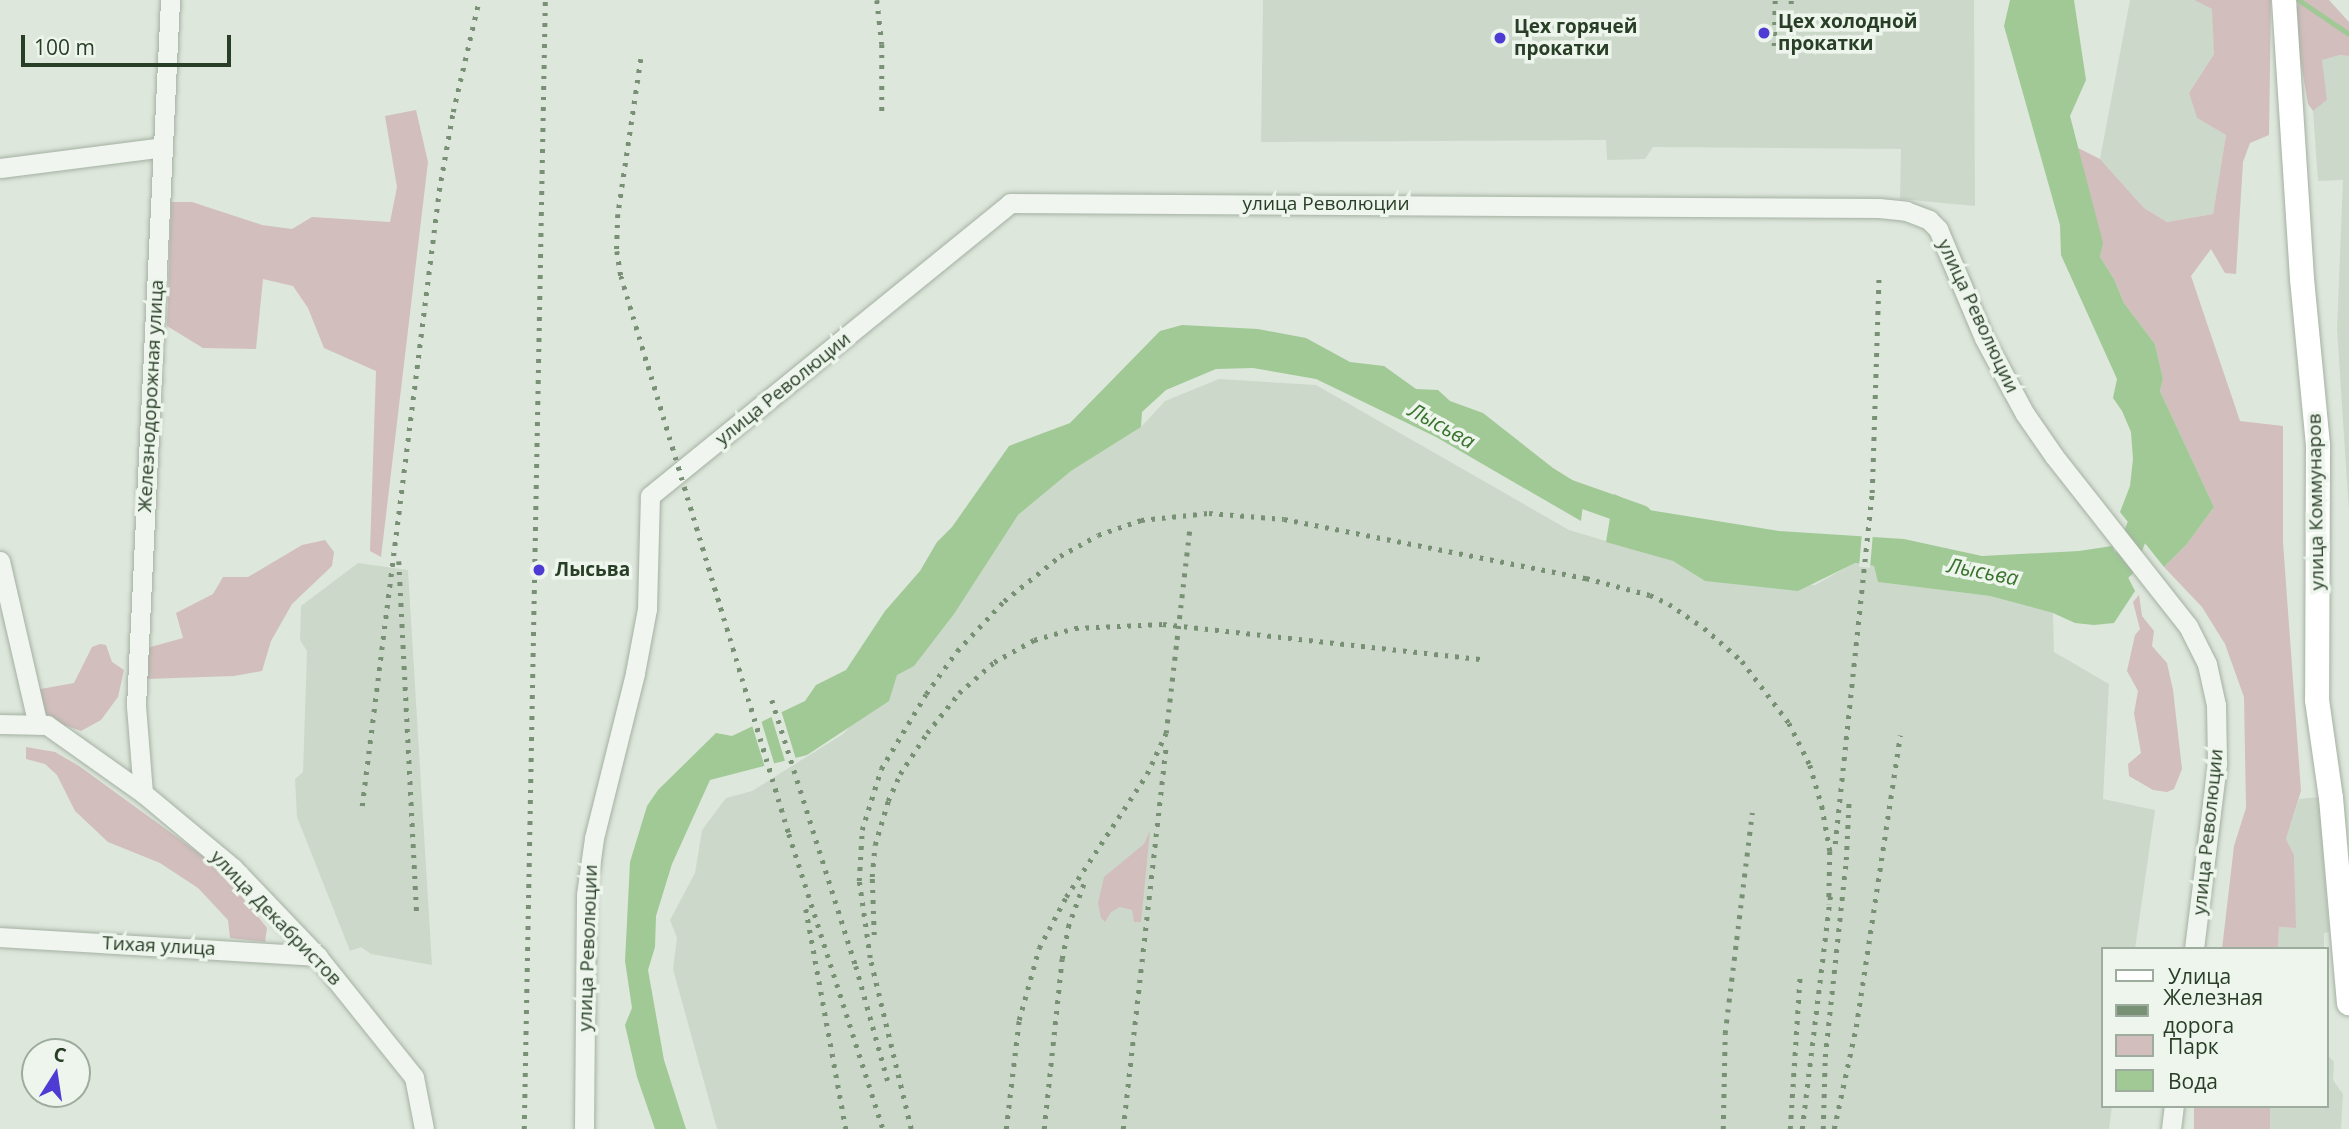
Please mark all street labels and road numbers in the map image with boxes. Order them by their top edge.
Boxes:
street label: улица Революции [1243,193,1409,215]
street label: улица Революции [1932,236,2024,396]
street label: Железнодорожная улица [134,279,168,513]
street label: улица Революции [711,328,855,450]
street label: улица Коммунаров [2303,413,2329,591]
street label: улица Революции [2188,748,2228,916]
street label: улица Декабристов [206,846,346,990]
street label: улица Революции [574,864,602,1032]
street label: Тихая улица [102,932,216,960]

